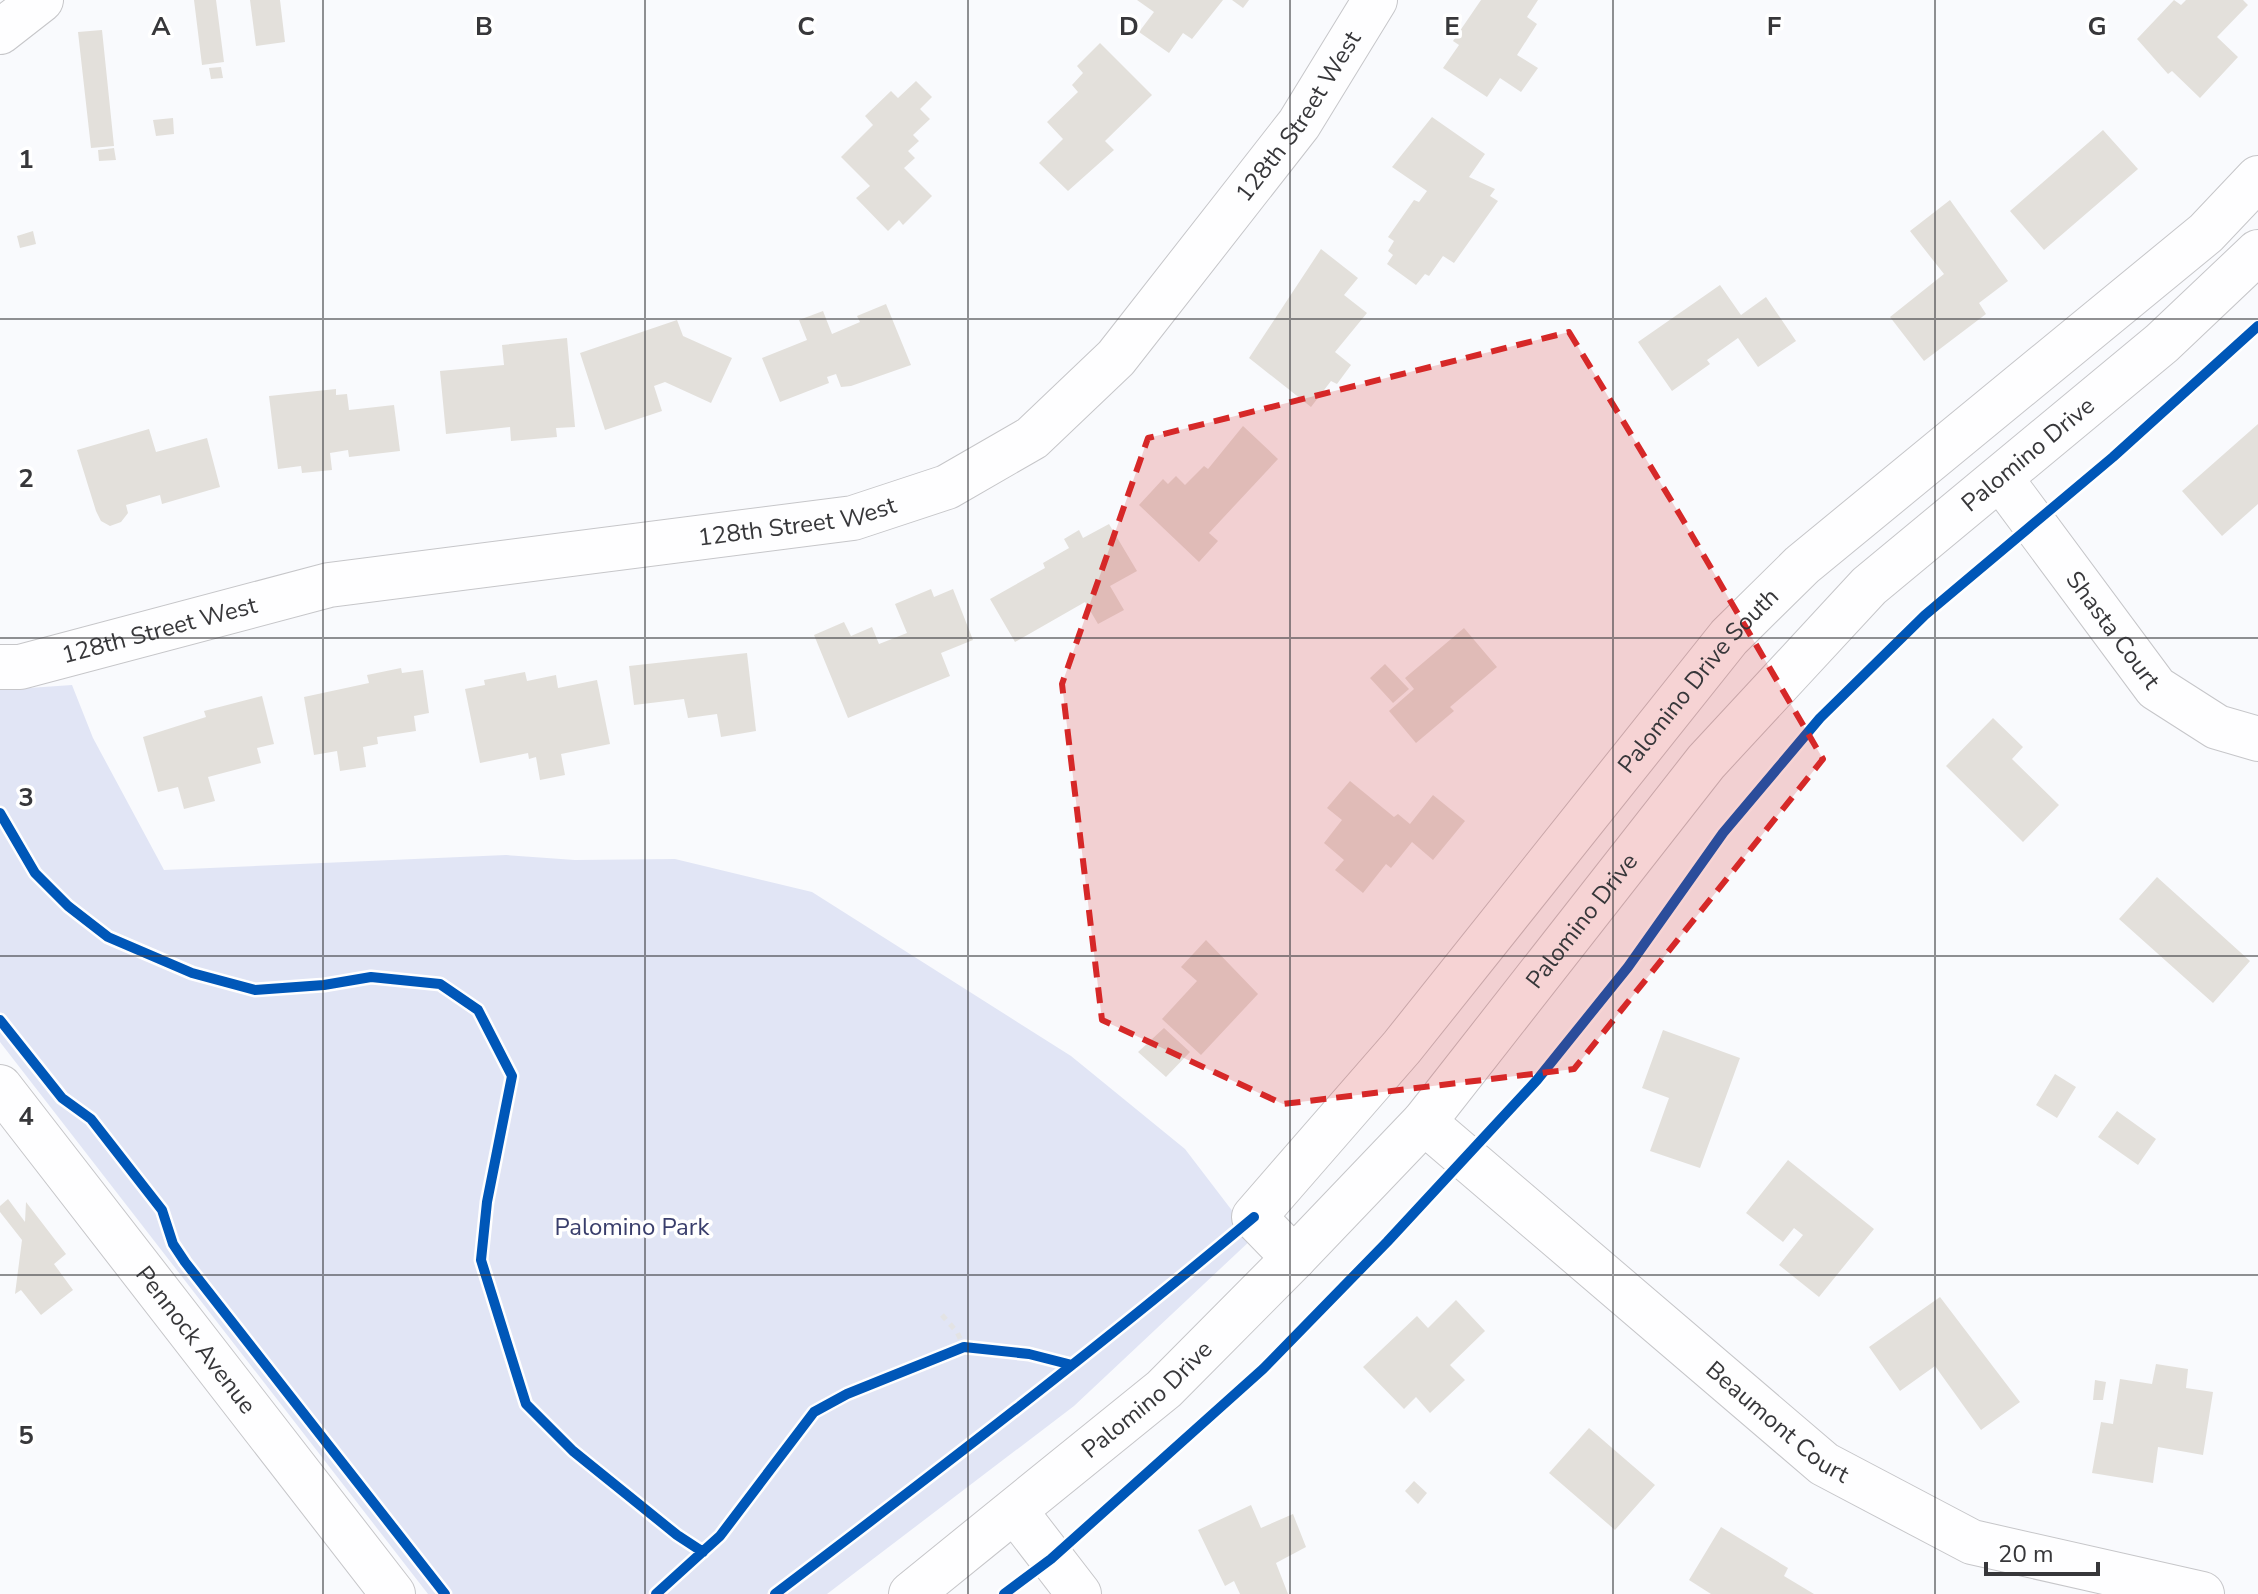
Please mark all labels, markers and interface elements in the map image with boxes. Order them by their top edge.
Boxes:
text: A [151,9,171,44]
text: B [475,9,493,44]
text: C [797,9,815,44]
text: D [1119,9,1139,44]
text: E [1444,9,1460,44]
text: F [1767,9,1781,44]
text: G [2087,9,2107,44]
street label: 128th Street West [1228,25,1368,208]
text: 1 [18,142,34,177]
street label: Palomino Drive [1955,390,2101,519]
text: 2 [18,461,34,496]
street label: 128th Street West [696,489,901,554]
street label: Shasta Court [2059,564,2168,696]
street label: Palomino Drive South [1610,581,1786,780]
street label: 128th Street West [58,589,261,671]
text: 3 [18,780,34,815]
street label: Palomino Drive [1519,846,1645,995]
text: 4 [18,1099,34,1134]
park label: Palomino Park [555,1211,710,1243]
street label: Pennock Avenue [129,1259,264,1420]
street label: Palomino Drive [1075,1333,1219,1465]
street label: Beaumont Court [1699,1354,1855,1491]
text: 5 [18,1418,34,1453]
scale bar [1986,1526,2098,1576]
text: 20 m [1998,1538,2054,1570]

